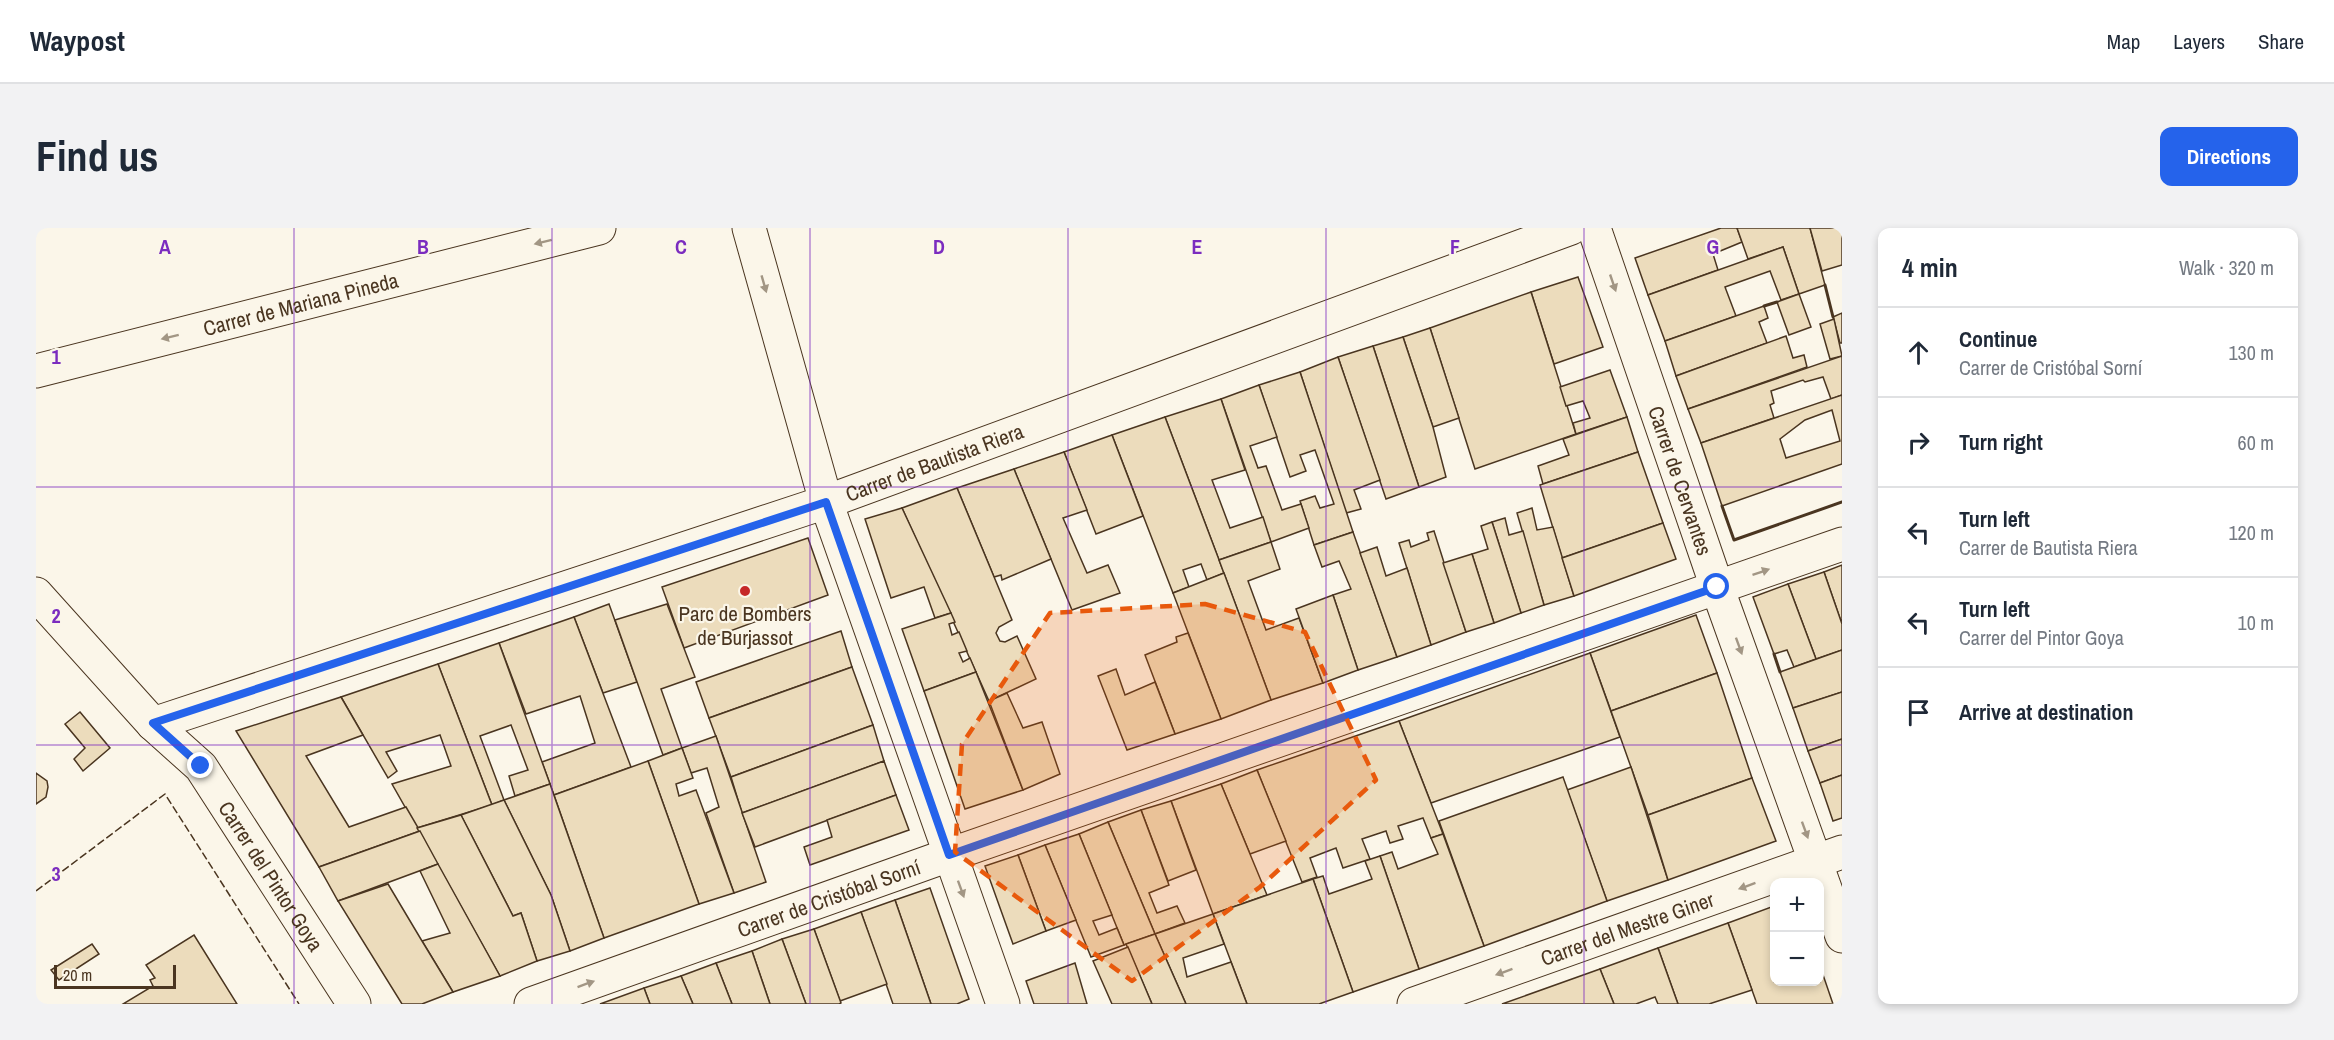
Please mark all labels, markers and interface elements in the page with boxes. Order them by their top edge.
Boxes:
text: Waypost [30,22,125,60]
text: Map [2107,27,2140,56]
text: Layers [2173,27,2225,56]
text: Share [2258,27,2304,56]
button: Directions [2160,127,2298,186]
text: Find us [36,128,158,184]
text: A [159,233,171,260]
text: B [417,233,429,260]
text: C [675,233,687,260]
text: D [933,233,945,260]
text: E [1192,233,1203,260]
text: F [1450,233,1460,260]
text: G [1707,233,1719,260]
one-way arrow [533,238,552,248]
text: 4 min [1902,250,1958,285]
text: Walk · 320 m [2179,254,2274,281]
street label: Carrer de Mariana Pineda [200,265,402,342]
one-way arrow [1609,274,1618,292]
one-way arrow [760,275,770,293]
text: Continue [1959,324,2037,354]
one-way arrow [161,332,179,342]
icon: ahead [1902,336,1935,369]
text: 130 m [2228,339,2274,366]
text: 1 [51,343,61,370]
text: Carrer de Cristóbal Sorní [1959,354,2142,381]
street label: Carrer de Cervantes [1642,402,1720,559]
street label: Carrer de Bautista Riera [841,416,1028,508]
icon: right [1902,426,1935,459]
text: Turn right [1959,427,2043,457]
text: 60 m [2238,429,2274,456]
text: Turn left [1959,504,2030,534]
icon: left [1902,516,1935,549]
text: 120 m [2228,519,2274,546]
text: Carrer de Bautista Riera [1959,534,2138,561]
one-way arrow [1752,566,1770,576]
route start [1703,573,1729,599]
marker: Parc de Bombers de Burjassot [738,584,752,598]
text: Turn left [1959,594,2030,624]
place label: Parc de Bombers de Burjassot [678,599,812,652]
text: 2 [51,602,61,629]
icon: left [1902,606,1935,639]
text: 10 m [2238,609,2274,636]
text: Carrer del Pintor Goya [1959,624,2124,651]
one-way arrow [1734,637,1744,655]
icon: arrive [1902,696,1935,729]
text: Arrive at destination [1959,697,2133,727]
route end [187,752,213,778]
street label: Carrer del Pintor Goya [212,795,331,957]
one-way arrow [1801,821,1811,839]
street label: Carrer de Cristóbal Sorní [733,852,924,944]
text: 3 [51,860,61,887]
map controls [1770,878,1824,986]
button: + [1770,878,1824,932]
one-way arrow [957,880,966,898]
one-way arrow [1738,881,1756,891]
street label: Carrer del Mestre Giner [1536,884,1718,972]
button: − [1770,932,1824,986]
scale bar [54,962,176,990]
text: 20 m [63,964,92,986]
one-way arrow [1495,968,1513,977]
one-way arrow [577,979,595,989]

